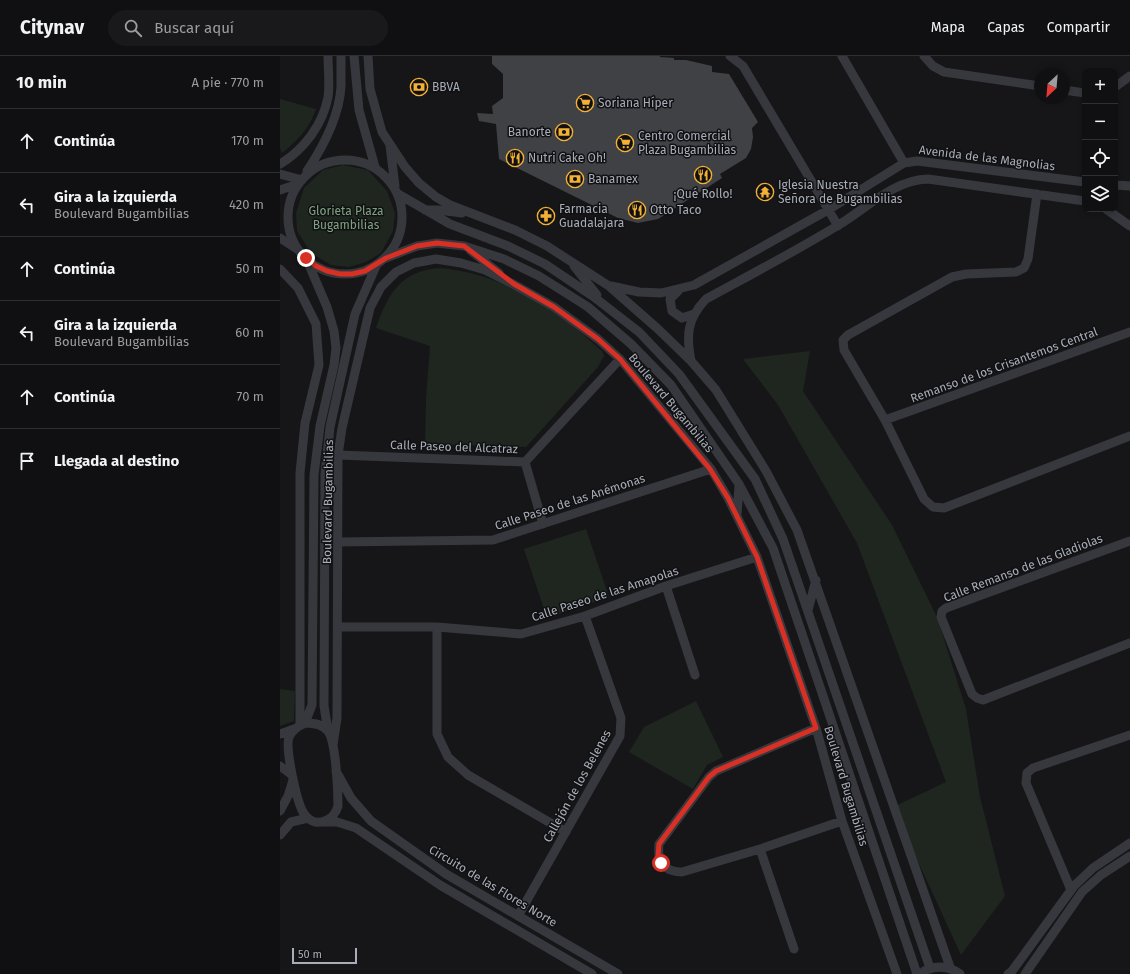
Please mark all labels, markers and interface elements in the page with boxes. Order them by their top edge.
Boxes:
search box [108,10,388,46]
text: Citynav [20,16,84,39]
icon: search [122,17,144,39]
text: Buscar aquí [154,19,234,37]
text: Mapa [931,19,965,36]
text: Capas [987,19,1025,36]
text: Compartir [1047,19,1110,36]
north arrow [1034,68,1070,104]
map controls [1082,68,1118,212]
button: + [1082,68,1118,104]
text: 10 min [16,72,67,93]
text: A pie · 770 m [191,75,264,90]
bank icon: BBVA [409,77,429,97]
place label: BBVA [432,80,460,94]
supermarket icon: Soriana Híper [575,93,595,113]
place label: Soriana Híper [598,96,673,110]
button: − [1082,104,1118,140]
bank icon: Banorte [554,122,574,142]
place label: Banorte [508,125,551,139]
place label: Centro Comercial Plaza Bugambilias [638,129,737,157]
icon: ahead [16,130,38,152]
text: Continúa [54,132,115,150]
text: 170 m [231,133,264,148]
supermarket icon: Centro Comercial Plaza Bugambilias [615,133,635,153]
button: locate [1082,140,1118,176]
street label: Avenida de las Magnolias [918,143,1056,173]
restaurant icon: Nutri Cake Oh! [505,148,525,168]
place label: Nutri Cake Oh! [528,151,606,165]
restaurant icon: ¡Qué Rollo! [693,165,713,185]
bank icon: Banamex [565,169,585,189]
place label: Banamex [588,172,638,186]
button: layers [1082,176,1118,212]
place label: Iglesia Nuestra Señora de Bugambilias [778,178,903,206]
temple icon: Iglesia Nuestra Señora de Bugambilias [755,182,775,202]
place label: ¡Qué Rollo! [674,187,733,201]
text: Gira a la izquierda [54,188,177,206]
icon: left [16,194,38,216]
text: 420 m [229,197,264,212]
restaurant icon: Otto Taco [627,200,647,220]
place label: Farmacia Guadalajara [559,202,624,230]
place label: Otto Taco [650,203,702,217]
park label: Glorieta Plaza Bugambilias [309,204,383,232]
text: Boulevard Bugambilias [54,206,189,221]
pharmacy icon: Farmacia Guadalajara [536,206,556,226]
route end [297,249,315,267]
icon: ahead [16,258,38,280]
text: Continúa [54,260,115,278]
text: 50 m [236,261,264,276]
text: Gira a la izquierda [54,316,177,334]
icon: left [16,322,38,344]
street label: Remanso de los Crisantemos Central [908,324,1100,405]
text: 60 m [235,325,264,340]
text: Boulevard Bugambilias [54,334,189,349]
street label: Boulevard Bugambilias [626,351,717,456]
icon: ahead [16,386,38,408]
text: Continúa [54,388,115,406]
text: 70 m [237,389,264,404]
street label: Calle Paseo del Alcatraz [390,438,518,456]
street label: Boulevard Bugambilias [320,439,336,564]
icon: arrive [16,450,38,472]
text: Llegada al destino [54,452,179,470]
street label: Calle Paseo de las Anémonas [493,471,647,533]
street label: Calle Remanso de las Gladiolas [942,531,1105,605]
street label: Calle Paseo de las Amapolas [530,563,681,624]
street label: Boulevard Bugambilias [821,724,871,848]
street label: Callejón de los Belenes [540,727,614,845]
street label: Circuito de las Flores Norte [427,842,559,930]
route start [652,854,670,872]
scale bar [292,946,357,965]
text: 50 m [298,948,322,961]

